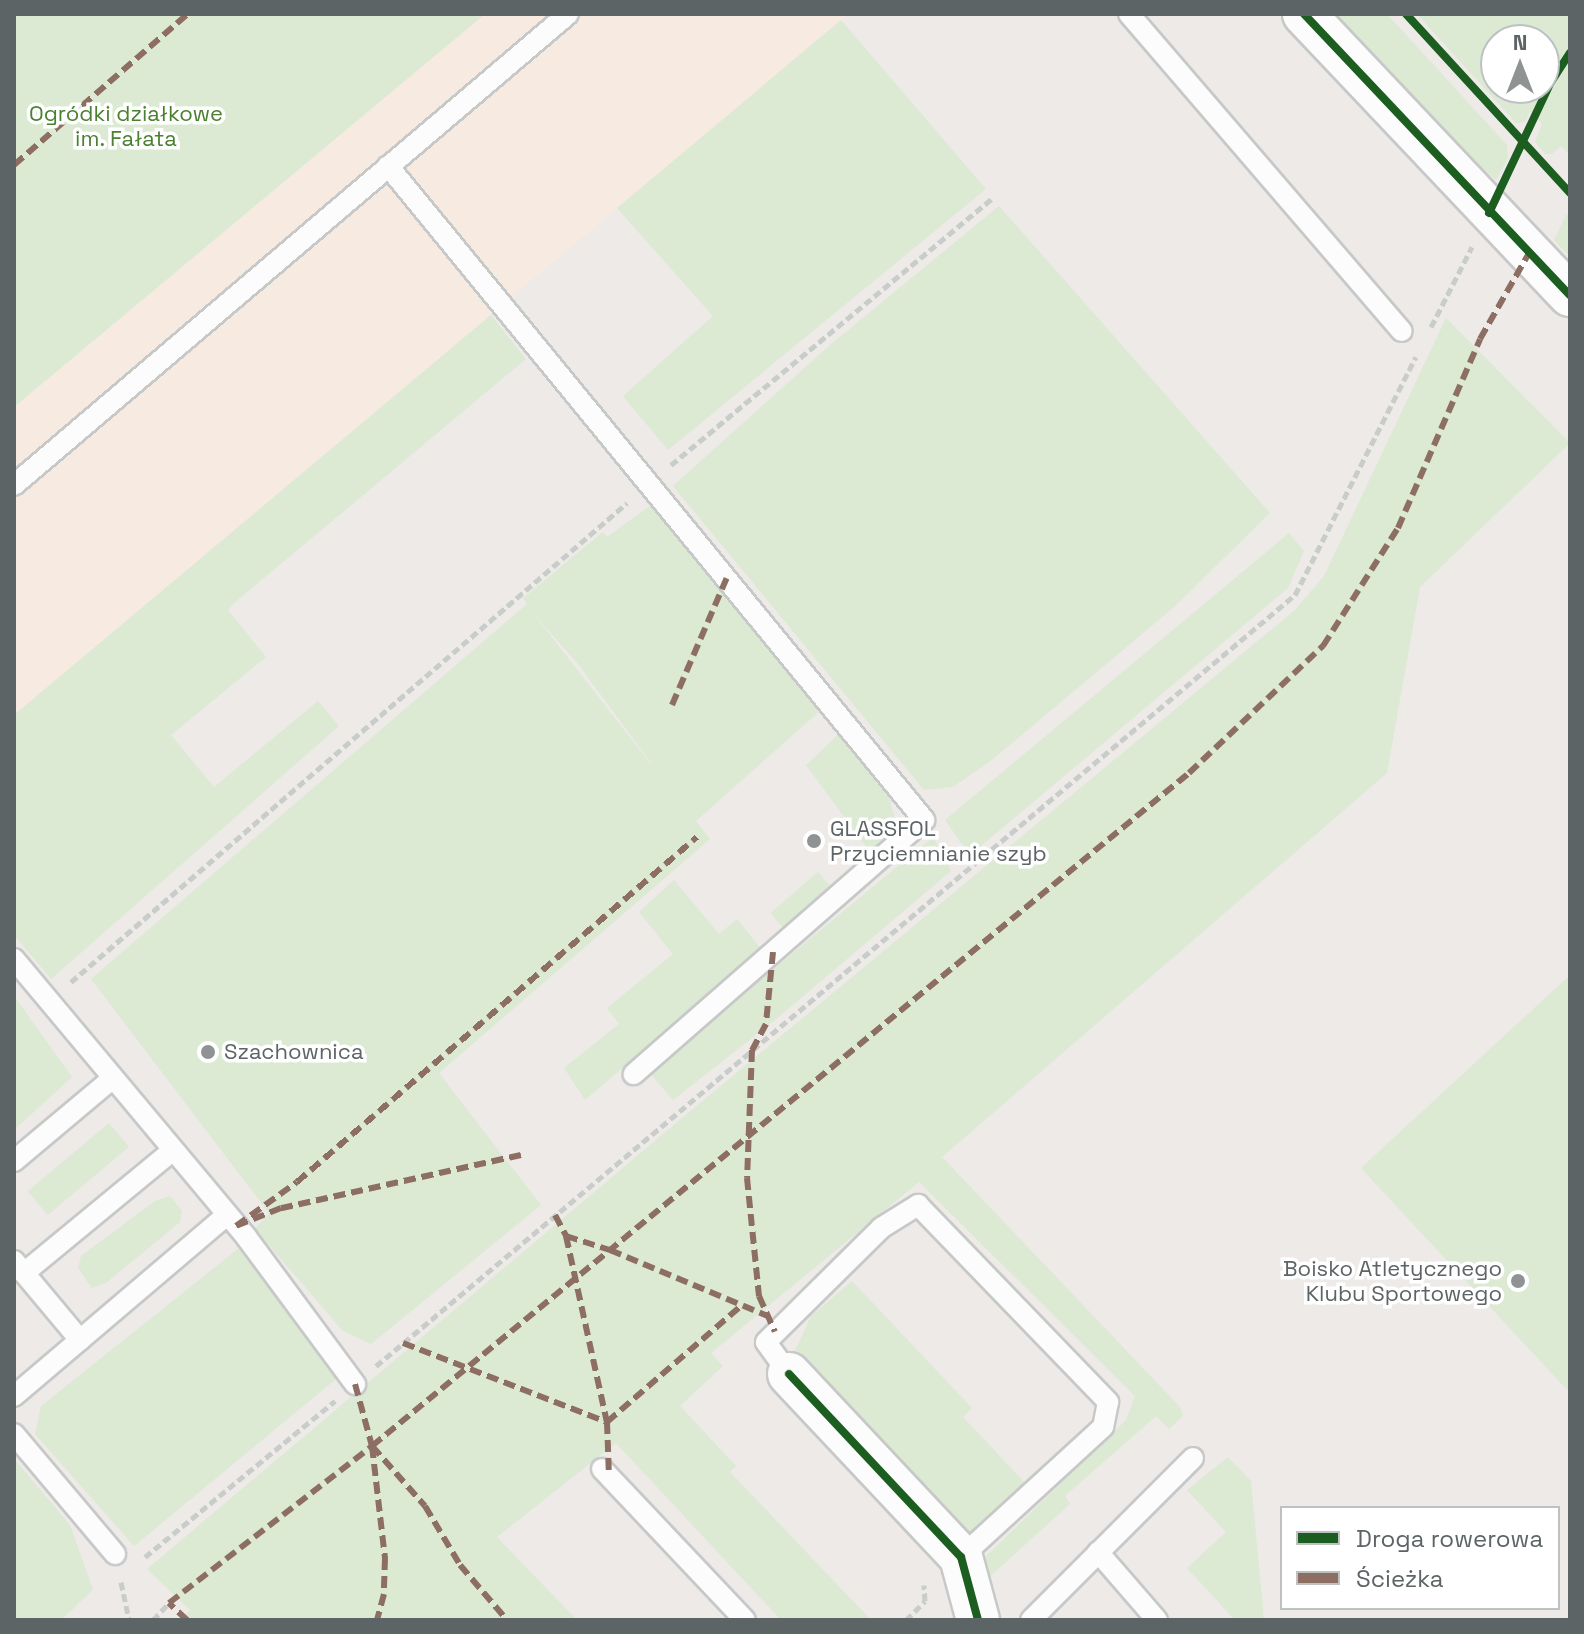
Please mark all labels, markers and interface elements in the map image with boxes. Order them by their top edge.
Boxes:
north arrow [1480,24,1560,104]
text: N [1513,28,1527,56]
park label: Ogródki działkowe im. Fałata [29,100,223,152]
place label: GLASSFOL Przyciemnianie szyb [830,815,1047,866]
marker: GLASSFOL Przyciemnianie szyb [805,832,823,850]
place label: Szachownica [224,1039,364,1065]
marker: Szachownica [199,1043,217,1061]
place label: Boisko Atletycznego Klubu Sportowego [1283,1255,1502,1306]
marker: Boisko Atletycznego Klubu Sportowego [1509,1272,1527,1290]
legend [1280,1506,1560,1610]
text: Droga rowerowa [1356,1523,1543,1554]
text: Ścieżka [1356,1563,1444,1594]

